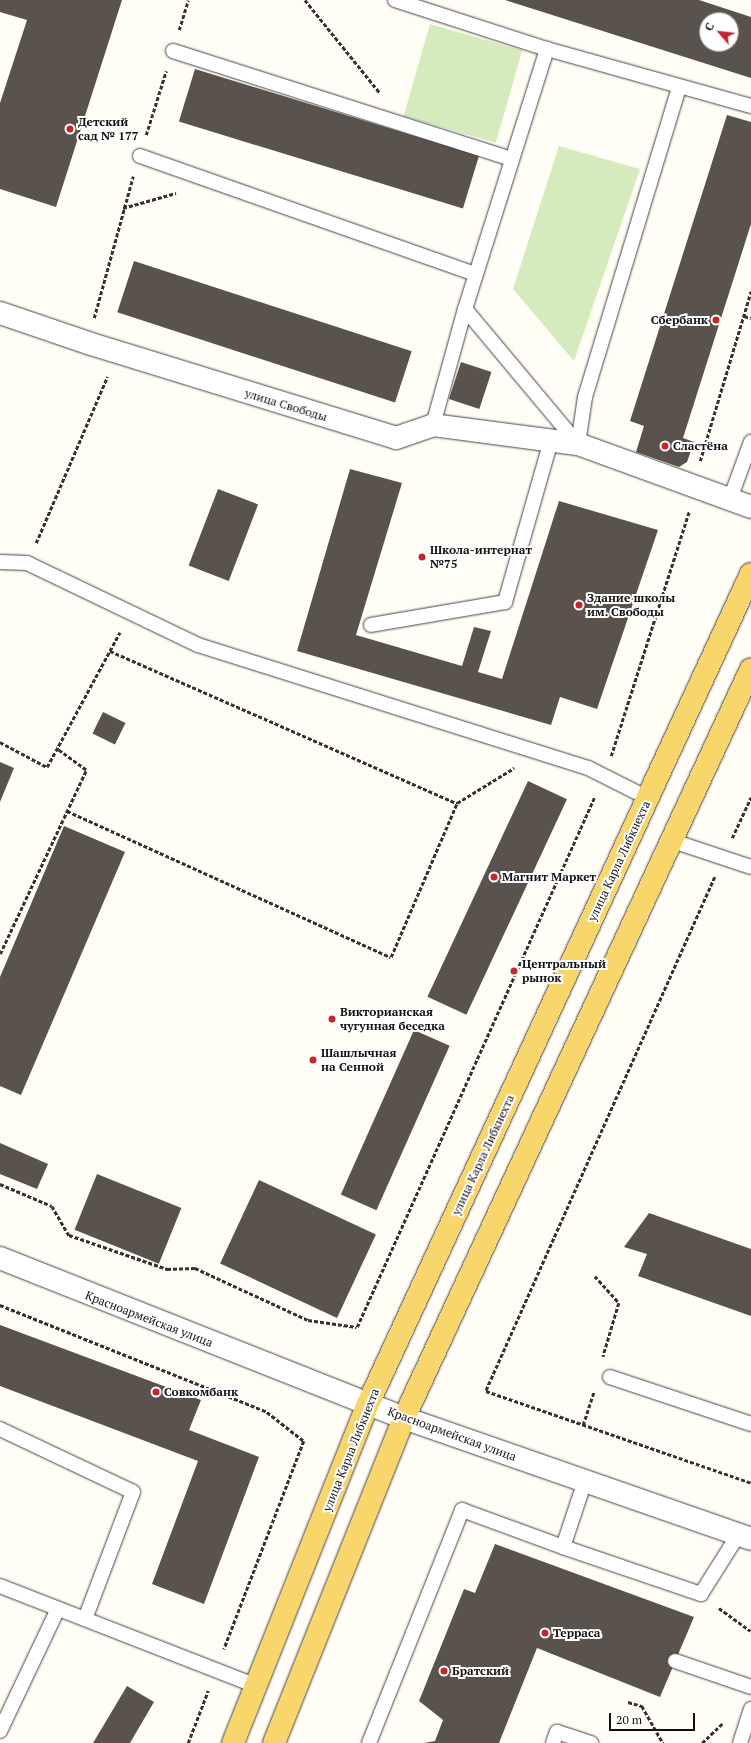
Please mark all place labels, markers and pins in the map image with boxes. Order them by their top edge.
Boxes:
place label: Детский сад № 177 [78,115,139,143]
marker: Детский сад № 177 [65,124,75,134]
place label: Сбербанк [651,313,708,327]
marker: Сбербанк [711,315,721,325]
place label: Сластёна [673,439,728,453]
marker: Сластёна [660,441,670,451]
place label: Школа-интернат №75 [430,543,532,571]
marker: Школа-интернат №75 [417,552,427,562]
place label: Здание школы им. Свободы [587,591,675,619]
marker: Здание школы им. Свободы [574,600,584,610]
place label: Магнит Маркет [502,870,596,884]
marker: Магнит Маркет [489,872,499,882]
place label: Центральный рынок [522,957,606,985]
marker: Центральный рынок [509,966,519,976]
place label: Викторианская чугунная беседка [340,1005,445,1033]
marker: Викторианская чугунная беседка [327,1014,337,1024]
place label: Шашлычная на Сенной [321,1046,397,1074]
marker: Шашлычная на Сенной [308,1055,318,1065]
place label: Совкомбанк [164,1385,238,1399]
marker: Совкомбанк [151,1387,161,1397]
place label: Терраса [553,1626,601,1640]
marker: Терраса [540,1628,550,1638]
place label: Братский [452,1664,509,1678]
marker: Братский [439,1666,449,1676]

